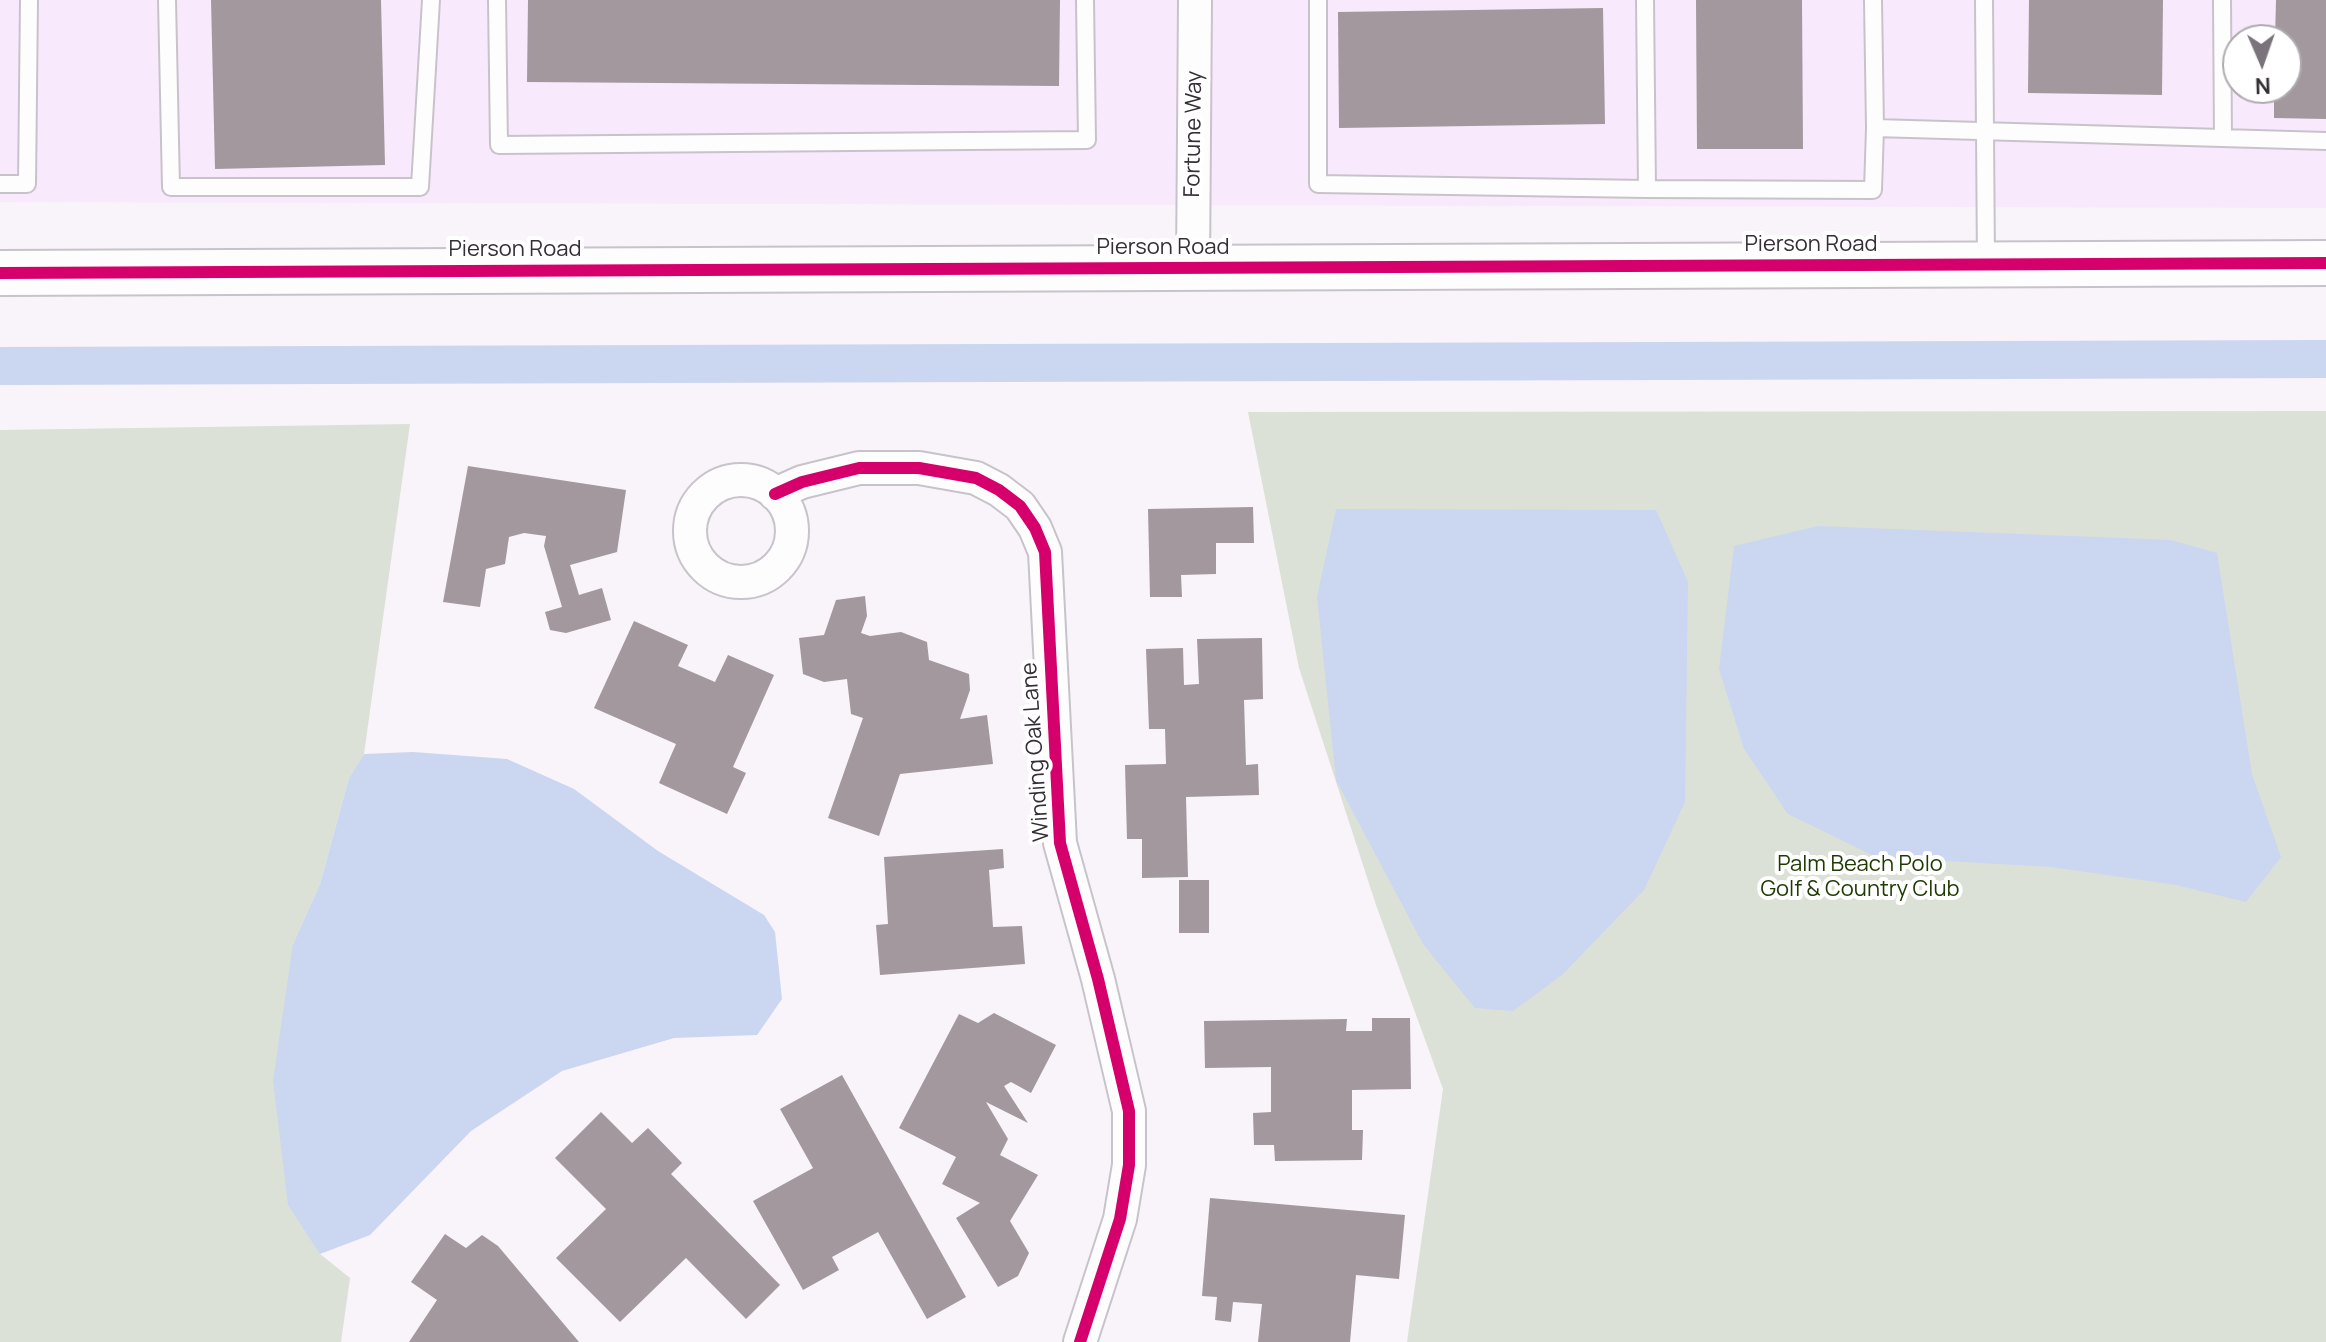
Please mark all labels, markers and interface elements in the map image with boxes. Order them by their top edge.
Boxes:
north arrow [2222,24,2302,104]
street label: Fortune Way [1180,70,1208,198]
text: N [2254,71,2271,101]
street label: Pierson Road [1745,232,1877,258]
street label: Pierson Road [1097,235,1229,261]
street label: Pierson Road [449,237,581,263]
street label: Winding Oak Lane [1017,661,1055,843]
park label: Palm Beach Polo Golf & Country Club [1760,852,1960,904]

